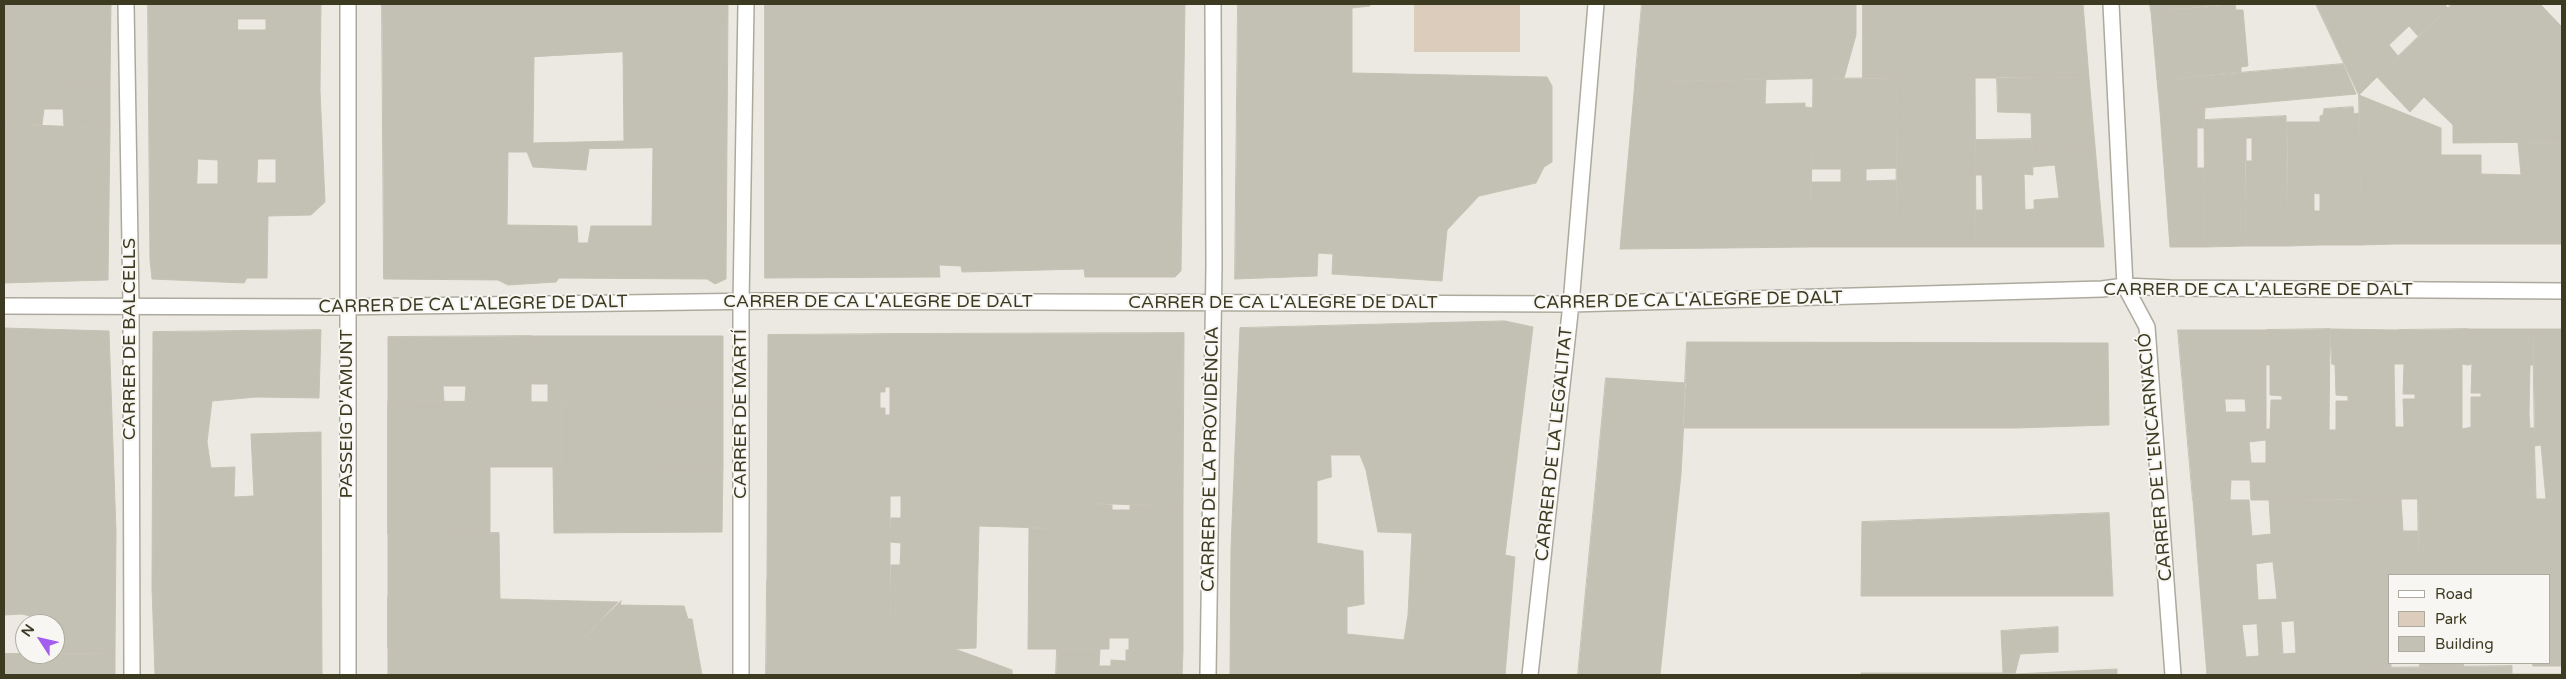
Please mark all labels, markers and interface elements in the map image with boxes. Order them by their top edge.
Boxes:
street label: CARRER DE BALCELLS [119,238,141,440]
street label: CARRER DE CA L'ALEGRE DE DALT [2103,279,2413,301]
street label: CARRER DE CA L'ALEGRE DE DALT [1533,288,1843,314]
street label: CARRER DE CA L'ALEGRE DE DALT [723,291,1033,313]
street label: CARRER DE CA L'ALEGRE DE DALT [318,292,628,318]
street label: CARRER DE CA L'ALEGRE DE DALT [1128,292,1438,314]
street label: CARRER DE LA PROVIDÈNCIA [1198,326,1224,592]
street label: CARRER DE LA LEGALITAT [1532,326,1578,562]
street label: PASSEIG D'AMUNT [336,329,358,499]
street label: CARRER DE MARTÍ [730,329,752,499]
street label: CARRER DE L'ENCARNACIÓ [2134,332,2178,582]
legend [2388,574,2551,664]
text: Road [2435,585,2473,603]
text: Park [2435,610,2467,628]
north arrow [15,614,65,664]
text: N [18,621,38,640]
text: Building [2435,635,2494,653]

